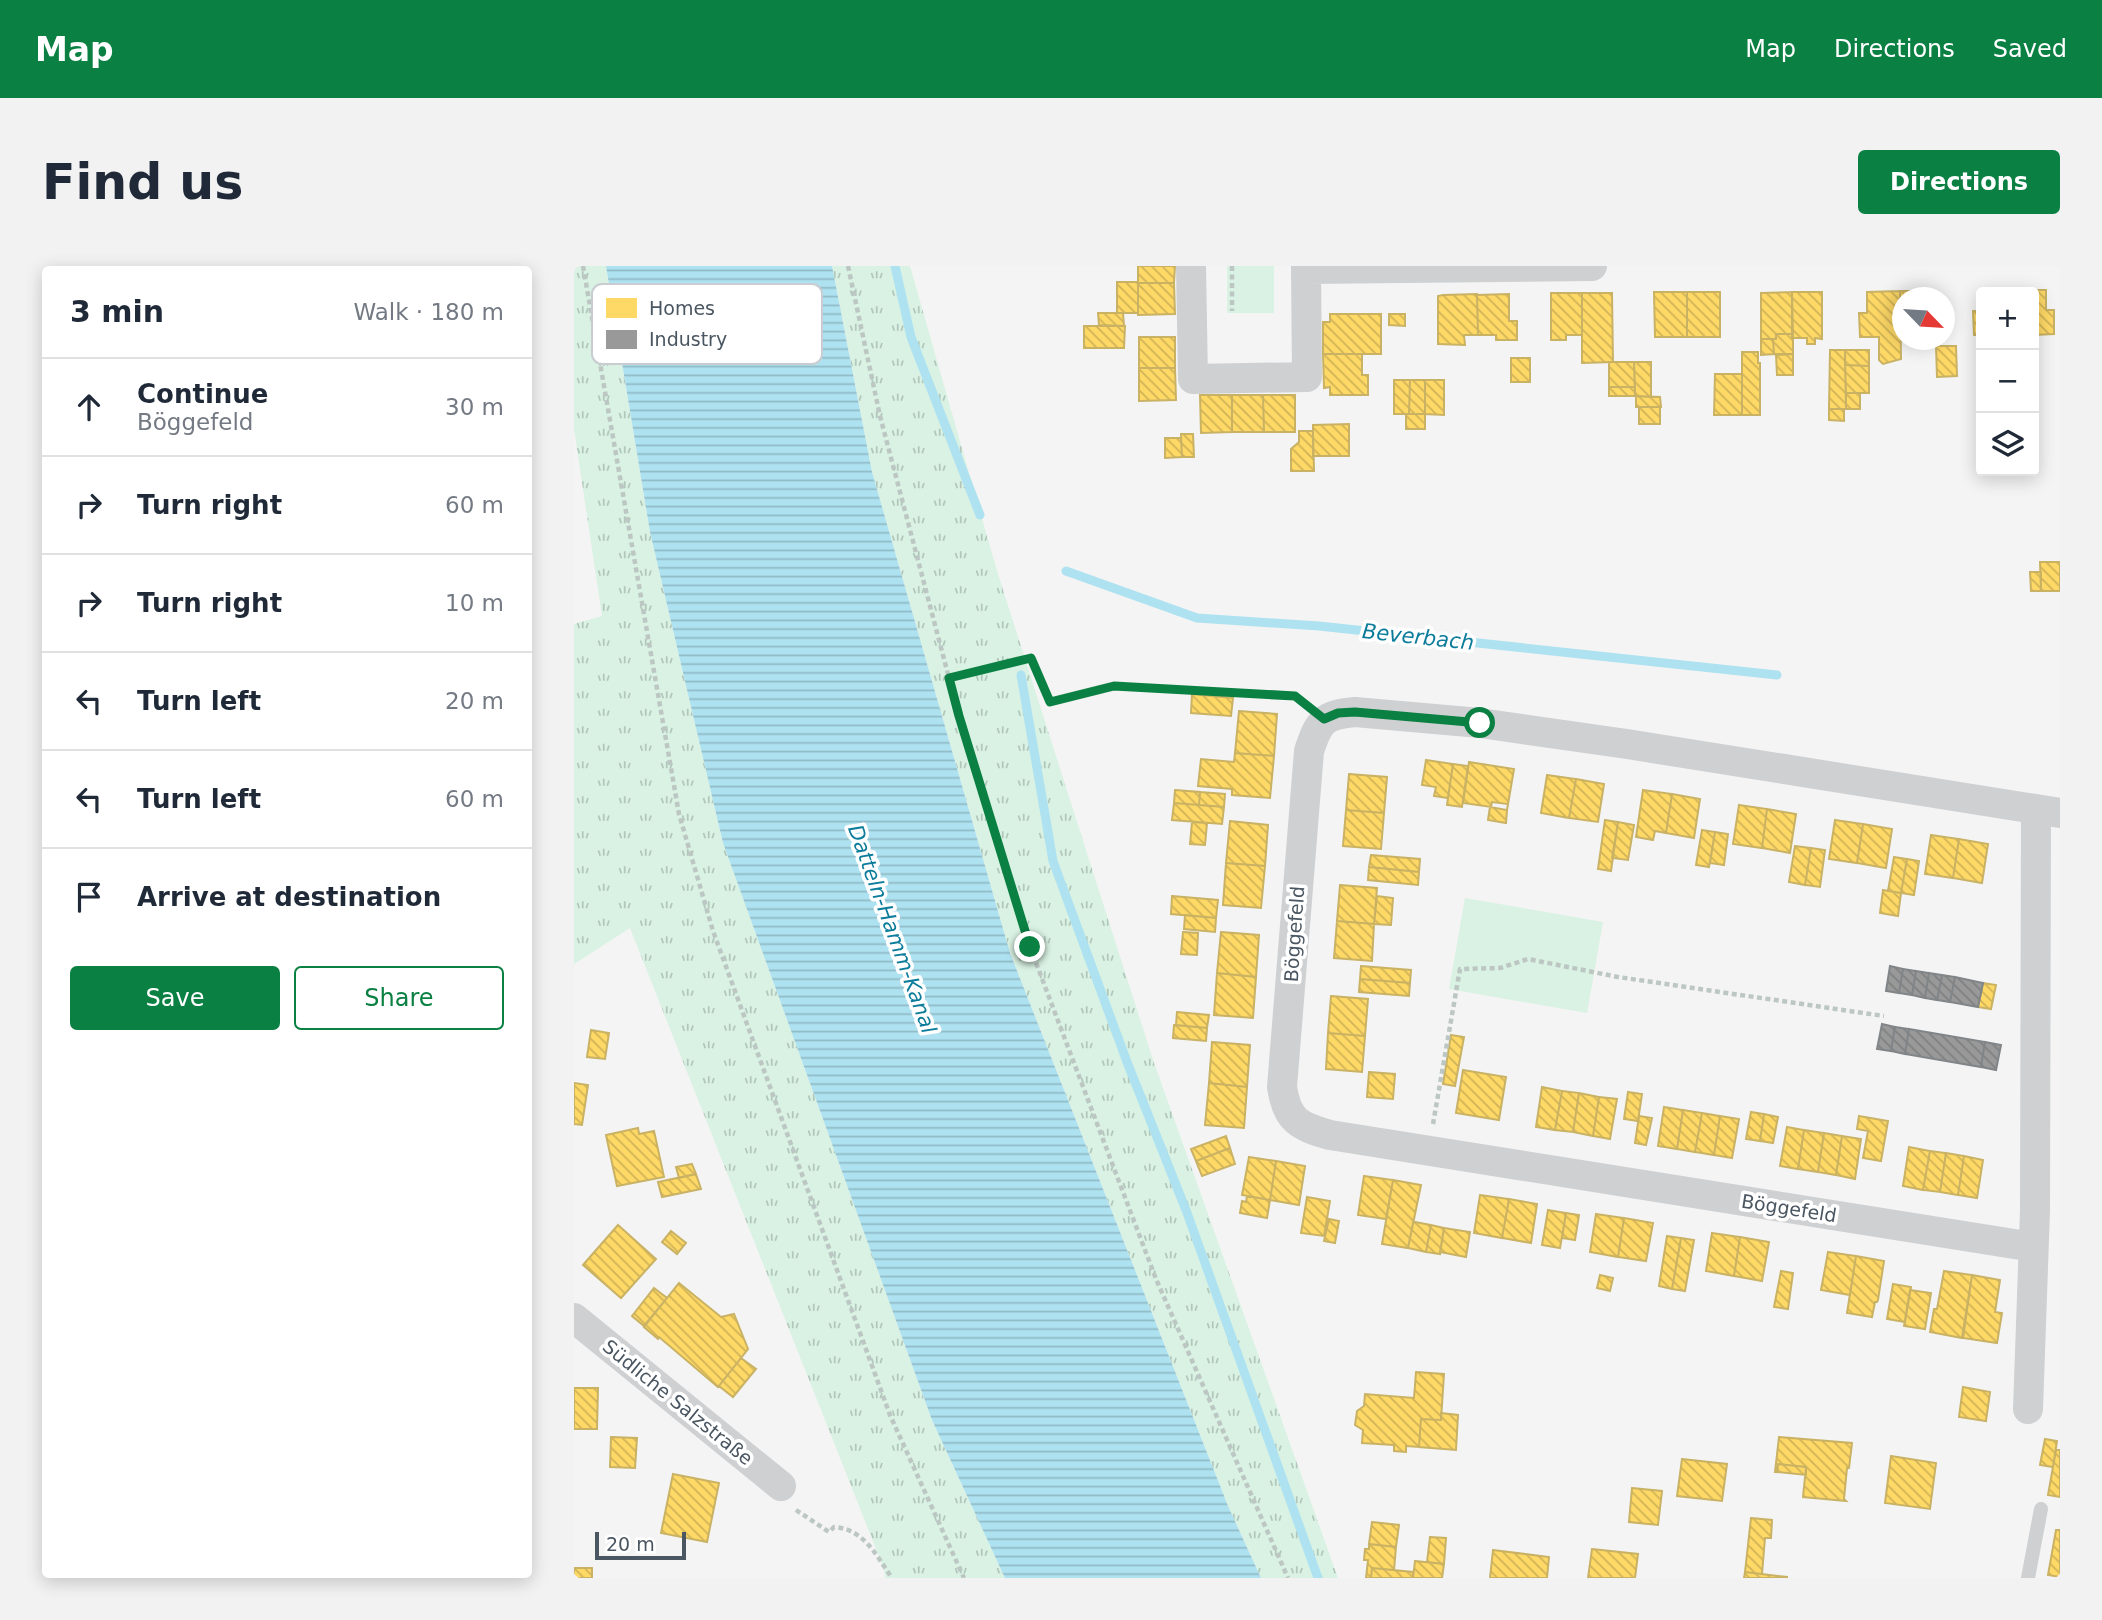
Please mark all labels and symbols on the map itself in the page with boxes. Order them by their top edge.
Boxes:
legend [592,284,822,364]
north arrow [1892,287,1955,350]
text: Homes [649,297,715,319]
text: Industry [649,328,727,350]
water label: Beverbach [1361,619,1475,655]
route start [1464,707,1495,738]
water label: Datteln-Hamm-Kanal [843,821,941,1037]
street label: Böggefeld [1280,885,1308,983]
route end [1014,931,1045,962]
street label: Böggefeld [1740,1190,1838,1226]
street label: Südliche Salzstraße [599,1335,757,1469]
scale bar [595,1529,686,1561]

